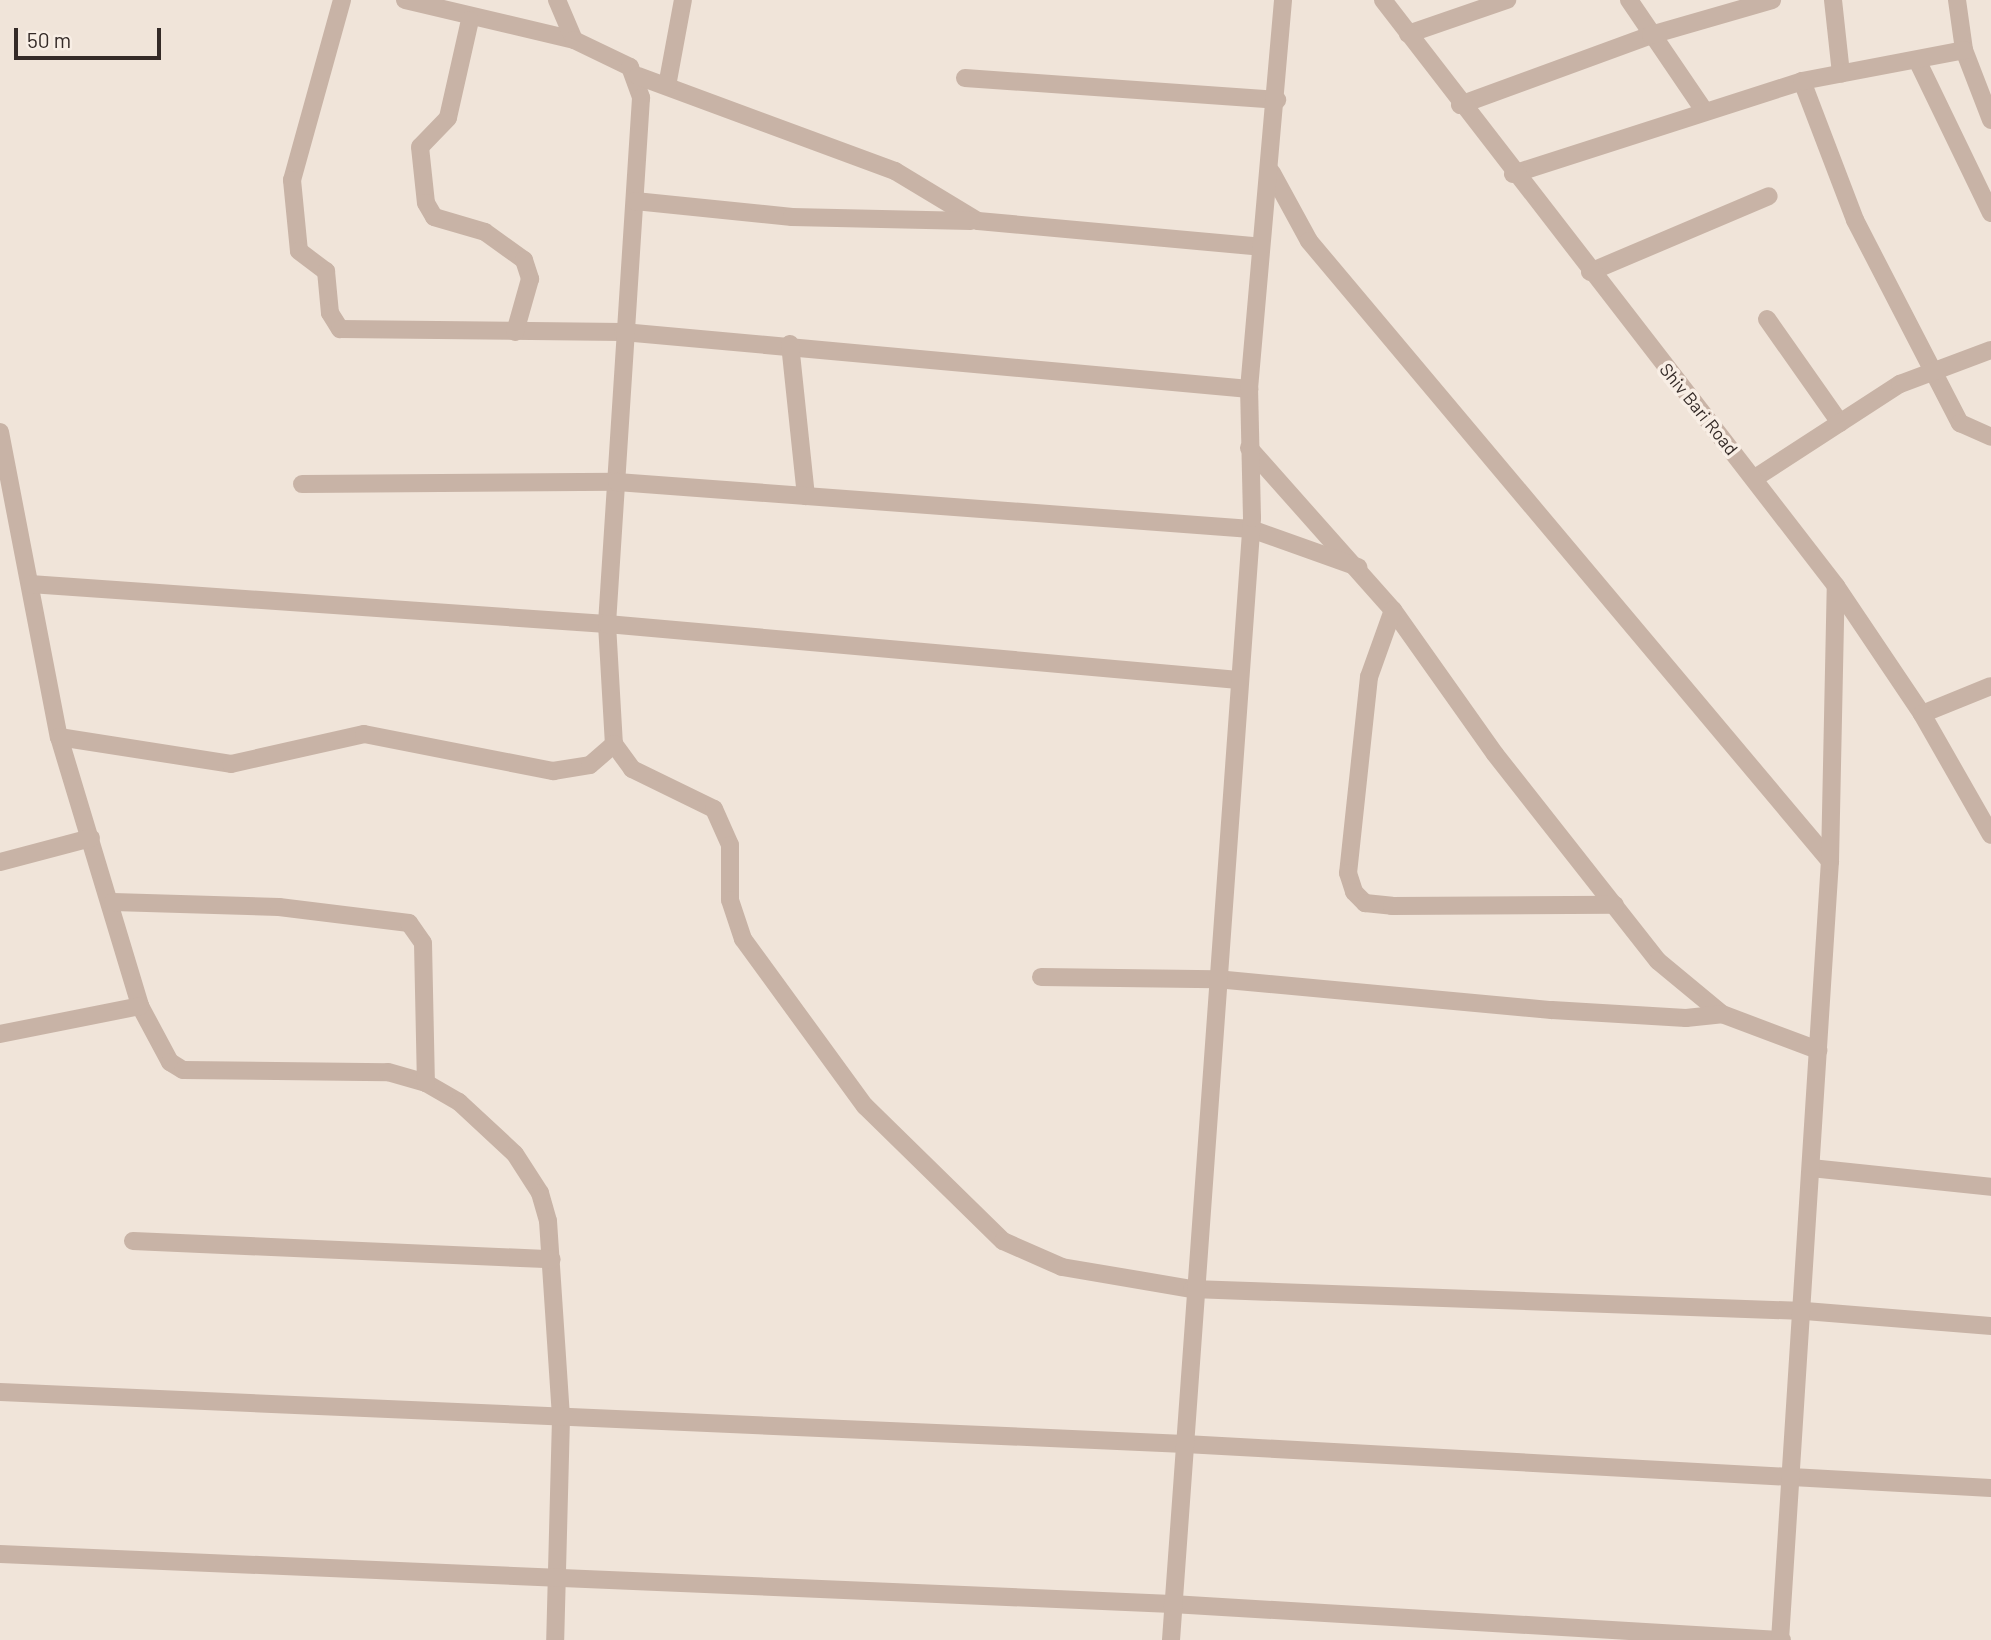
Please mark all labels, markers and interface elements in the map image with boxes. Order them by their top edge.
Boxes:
scale bar [18,14,164,58]
text: 50 m [27,27,71,52]
street label: Shiv Bari Road [1655,359,1743,459]

